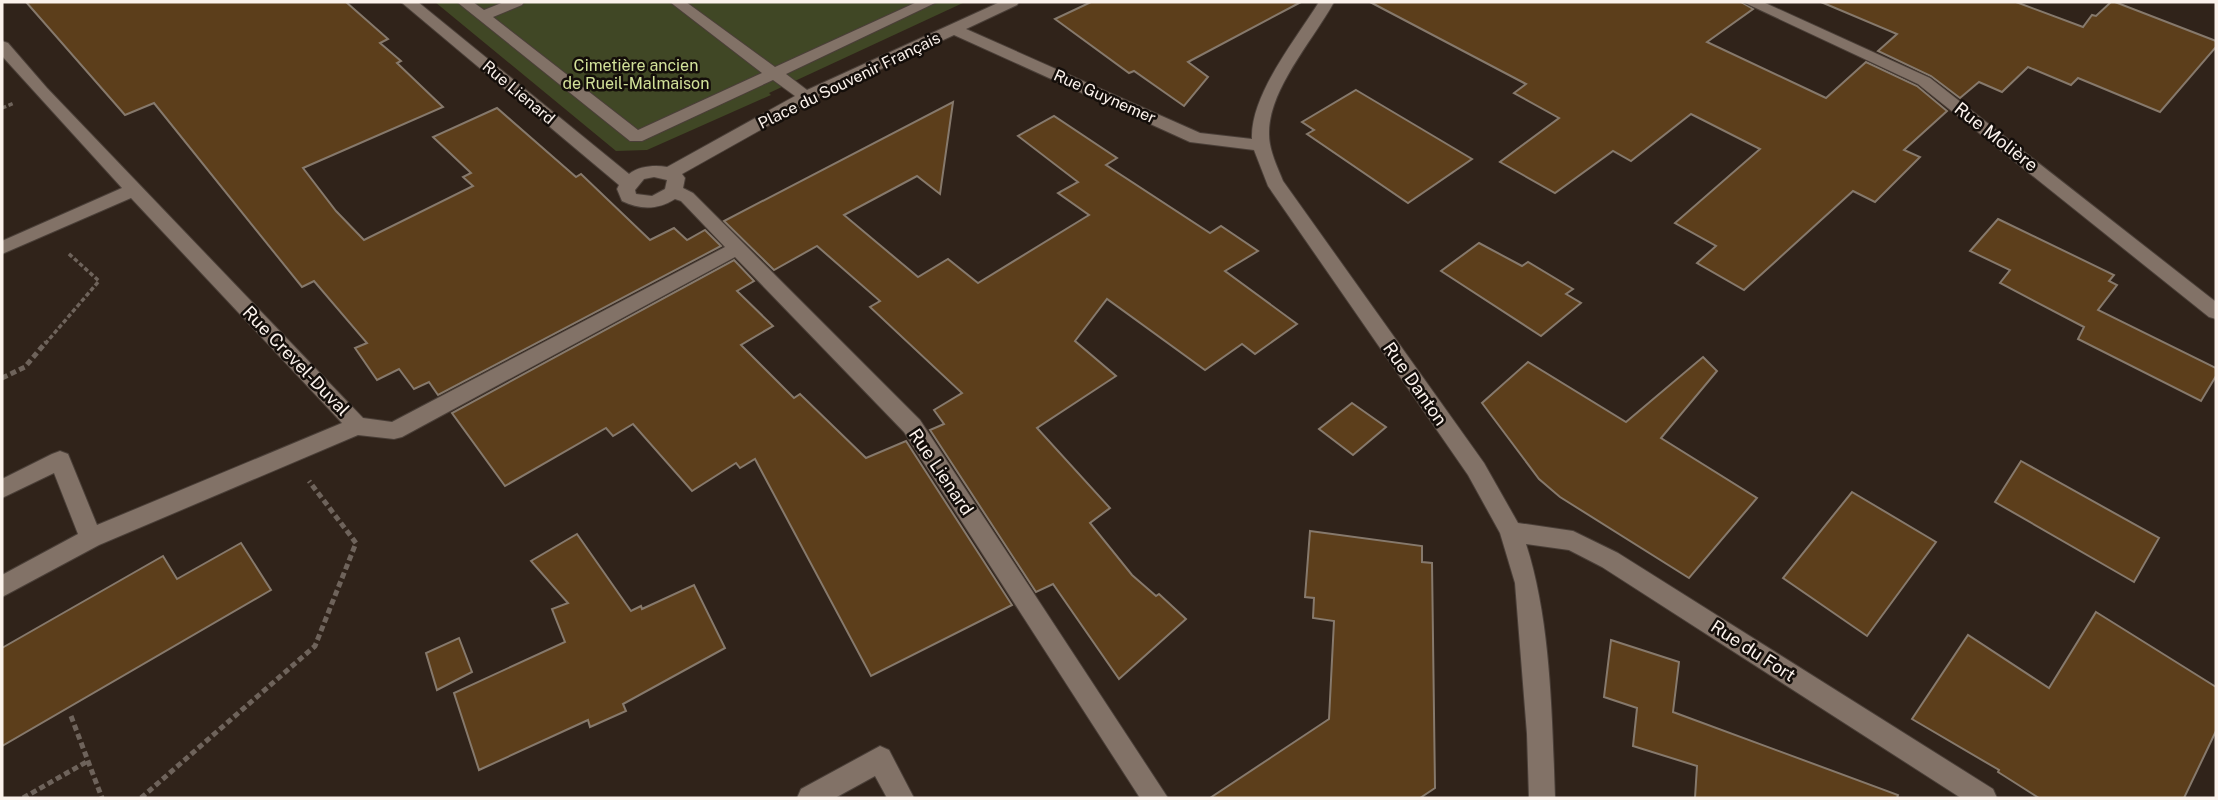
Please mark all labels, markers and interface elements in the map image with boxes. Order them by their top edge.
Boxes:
street label: Place du Souvenir Français [755,28,943,133]
park label: Cimetière ancien de Rueil-Malmaison [563,56,709,93]
street label: Rue Lienard [479,57,559,128]
street label: Rue Guynemer [1051,65,1159,127]
street label: Rue Molière [1950,98,2042,176]
street label: Rue Crevel-Duval [239,301,354,420]
street label: Rue Danton [1379,338,1452,429]
street label: Rue Lienard [905,424,978,519]
street label: Rue du Fort [1707,615,1800,686]

